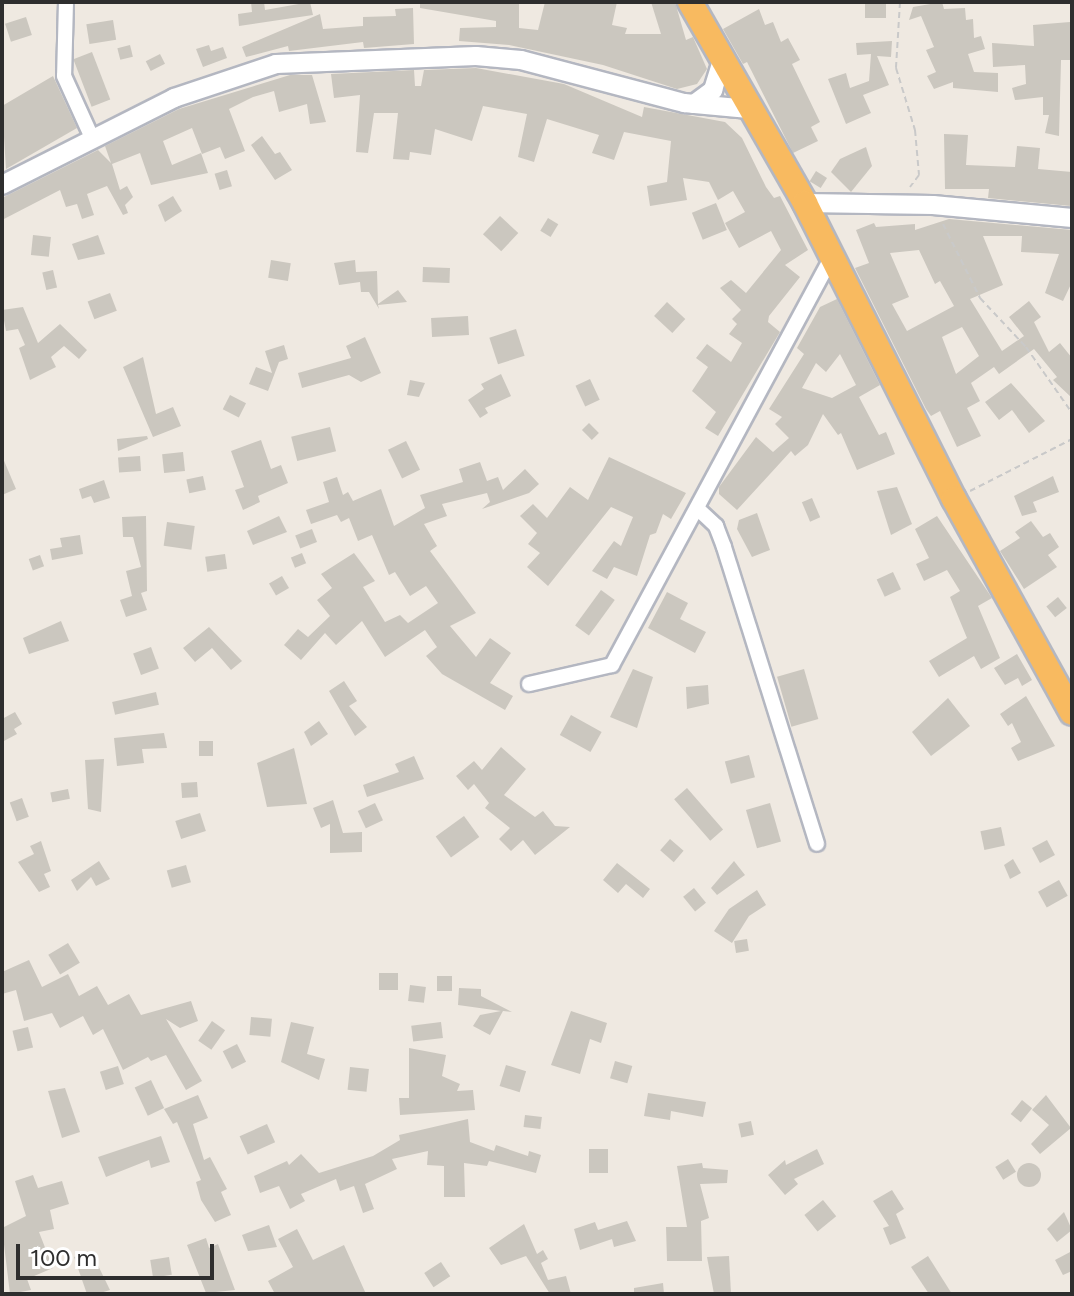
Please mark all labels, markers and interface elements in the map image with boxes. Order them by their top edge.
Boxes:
scale bar [20,1228,218,1278]
text: 100 m [30,1243,97,1272]

